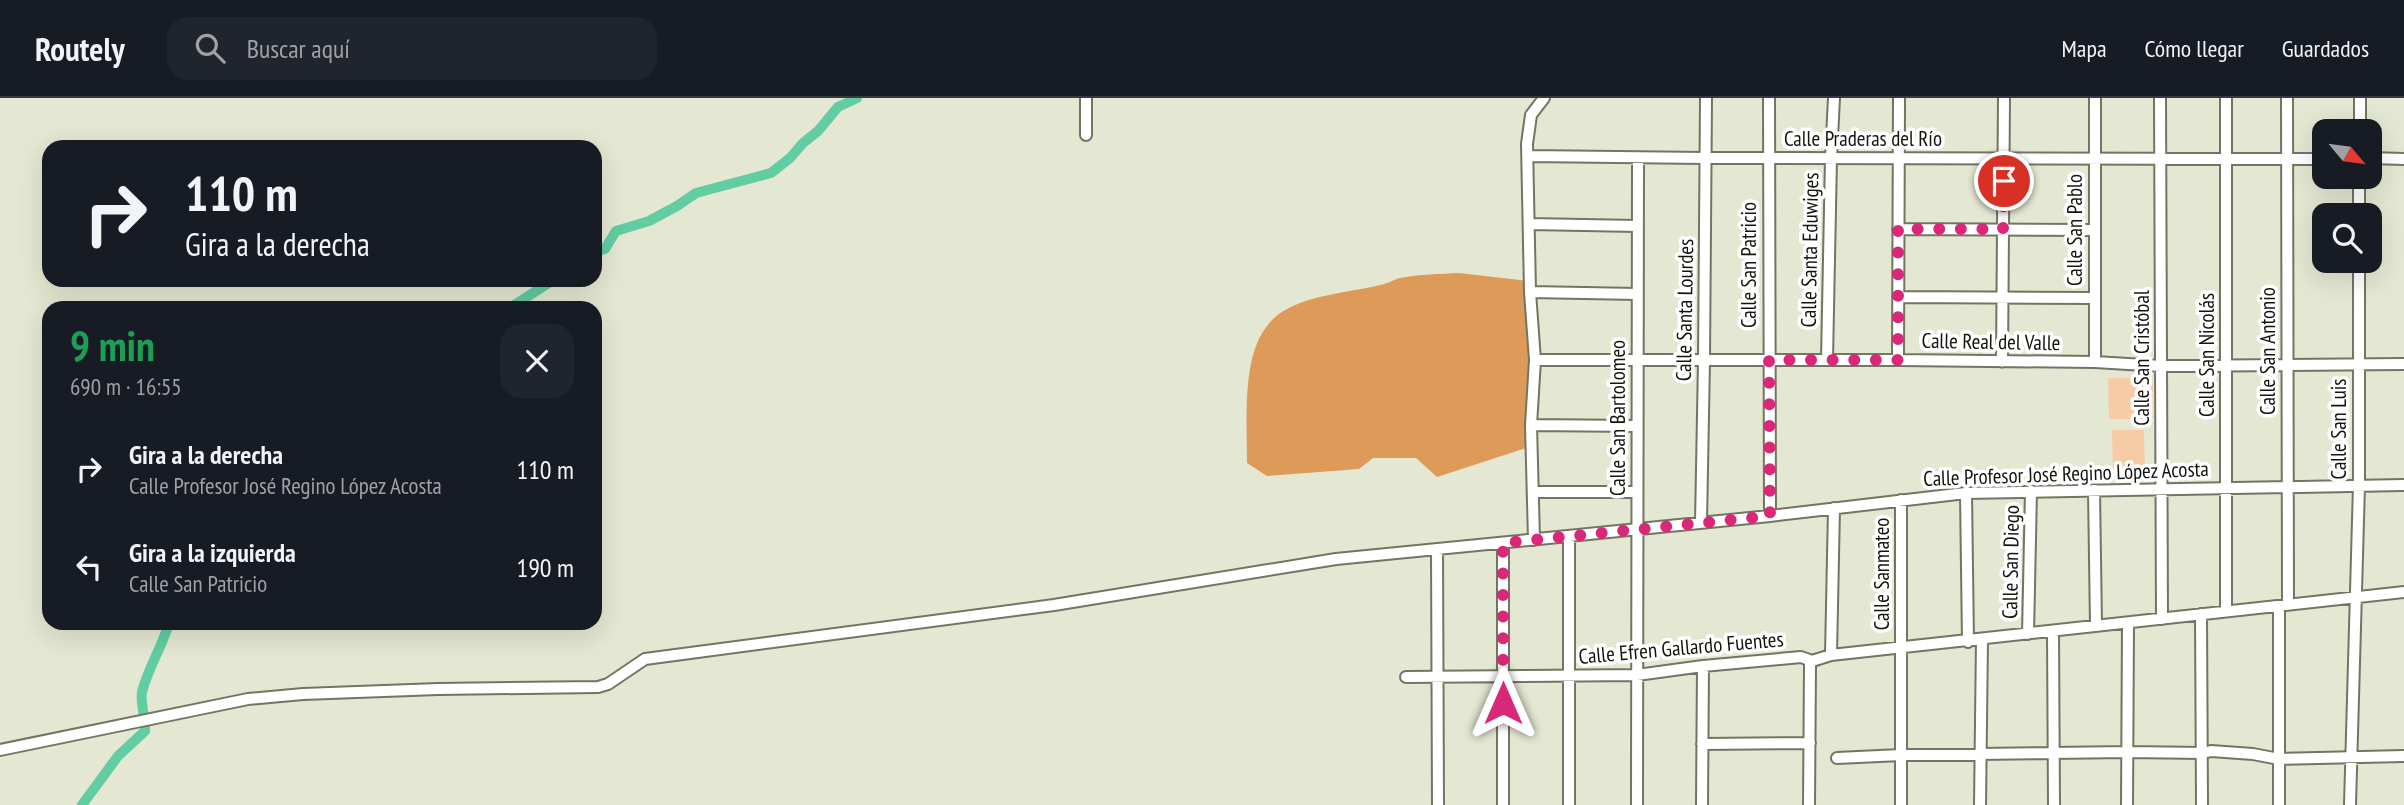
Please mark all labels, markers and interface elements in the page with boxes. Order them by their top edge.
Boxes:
search box [167,17,657,80]
text: Routely [35,27,125,70]
icon: search [191,29,229,67]
text: Buscar aquí [247,32,350,65]
text: Mapa [2062,33,2107,64]
text: Cómo llegar [2145,33,2244,64]
text: Guardados [2282,33,2369,64]
north arrow [2312,119,2382,189]
map controls [2312,119,2382,273]
street label: Calle Praderas del Río [1784,125,1942,152]
pin [1974,151,2034,211]
text: 110 m [185,161,298,225]
icon: arrive [1985,162,2023,200]
icon: right [70,168,161,259]
street label: Calle Santa Eduwiges [1795,172,1824,328]
street label: Calle San Pablo [2061,174,2088,286]
street label: Calle San Patricio [1735,202,1762,328]
button: search [2312,203,2382,273]
text: Gira a la derecha [185,223,370,265]
street label: Calle Santa Lourdes [1670,239,1699,381]
street label: Calle San Antonio [2254,287,2281,415]
street label: Calle San Cristóbal [2128,290,2155,426]
street label: Calle San Nicolás [2193,293,2220,417]
text: 9 min [70,318,155,373]
button: close [500,324,574,398]
street label: Calle Real del Valle [1921,327,2061,356]
street label: Calle San Bartolomeo [1604,340,1631,496]
text: 690 m · 16:55 [70,372,182,401]
street label: Calle San Luis [2325,379,2352,479]
text: Gira a la derecha [129,438,283,471]
icon: right [70,450,108,488]
text: 110 m [516,453,574,486]
street label: Calle Profesor José Regino López Acosta [1923,455,2209,492]
text: Calle Profesor José Regino López Acosta [129,471,442,500]
street label: Calle San Diego [1996,505,2025,619]
street label: Calle Sanmateo [1868,518,1895,630]
text: Gira a la izquierda [129,536,296,569]
icon: left [70,548,108,586]
text: 190 m [516,551,574,584]
text: Calle San Patricio [129,569,267,598]
street label: Calle Efren Gallardo Fuentes [1577,625,1784,670]
position arrow [1466,666,1540,740]

